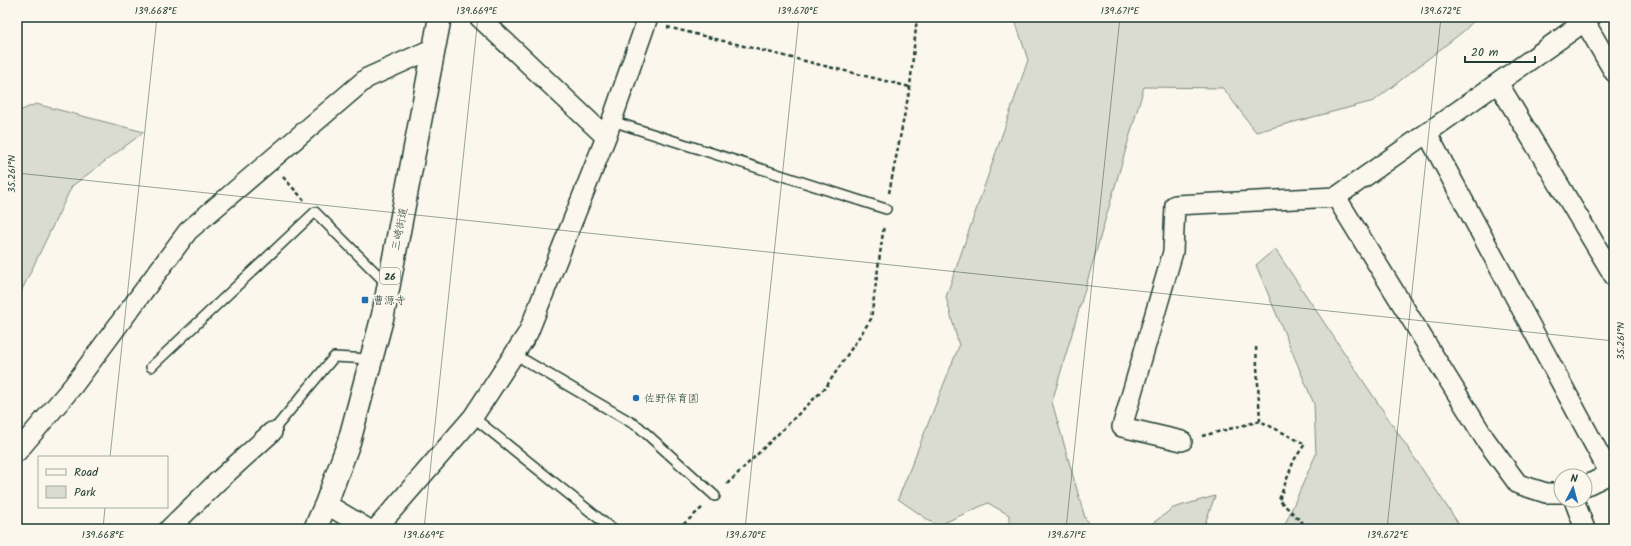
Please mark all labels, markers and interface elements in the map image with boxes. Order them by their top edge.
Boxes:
text: 139.668°E [135,3,178,19]
text: 139.669°E [456,3,499,19]
text: 139.670°E [778,3,819,19]
text: 139.671°E [1101,3,1140,19]
text: 139.672°E [1420,3,1463,19]
scale bar [1465,38,1535,64]
text: 20 m [1471,43,1499,62]
text: 35.261°N [4,155,20,193]
street label: 三崎街道 [387,206,413,253]
road number: 26 [380,268,400,284]
place label: 曹源寺 [373,292,406,310]
marker: 曹源寺 [360,295,370,305]
text: 35.261°N [1613,322,1629,360]
place label: 佐野保育園 [644,390,699,408]
marker: 佐野保育園 [631,393,641,403]
legend [38,456,168,508]
text: Road [74,463,99,482]
north arrow [1553,468,1593,508]
text: N [1570,470,1578,488]
text: Park [74,483,96,502]
text: 139.668°E [82,527,125,543]
text: 139.669°E [403,527,446,543]
text: 139.670°E [726,527,767,543]
text: 139.671°E [1048,527,1087,543]
text: 139.672°E [1367,527,1410,543]

